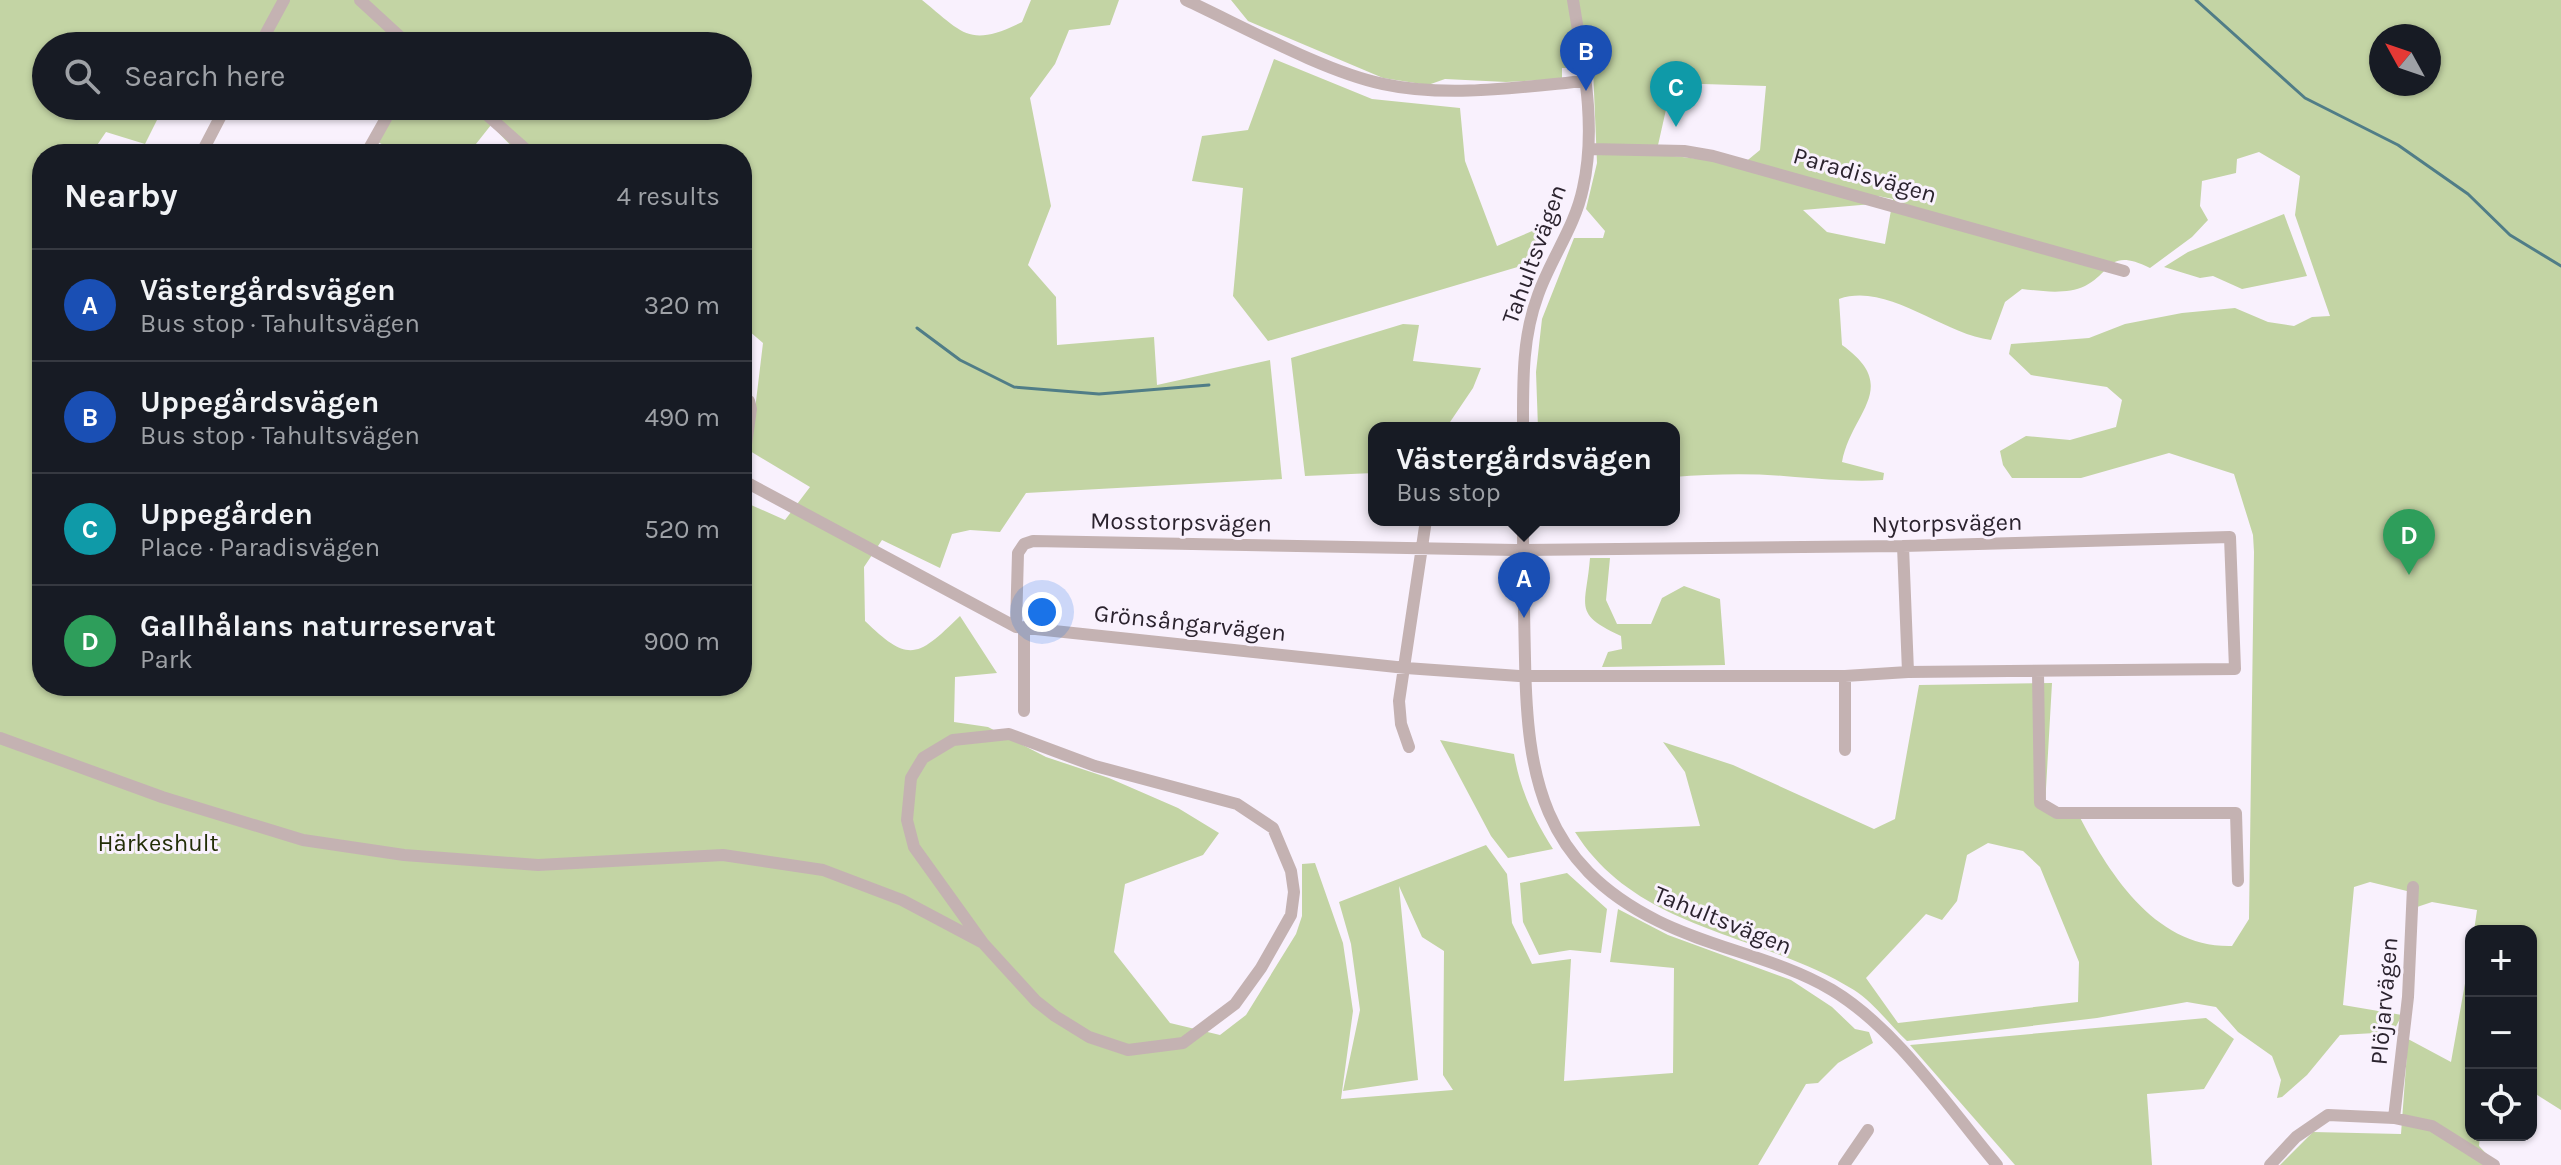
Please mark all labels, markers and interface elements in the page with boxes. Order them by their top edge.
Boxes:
north arrow [2369,24,2441,96]
pin: B [1560,25,1612,91]
search box [32,32,752,120]
icon: search [60,54,104,98]
text: Search here [124,58,285,94]
pin: C [1650,61,1702,127]
street label: Paradisvägen [1790,141,1940,209]
text: Nearby [64,176,178,216]
text: 4 results [616,181,720,212]
street label: Tahultsvägen [1496,181,1572,327]
text: Västergårdsvägen [140,272,396,308]
text: A [82,290,98,321]
text: 320 m [644,290,720,321]
text: Bus stop · Tahultsvägen [140,308,420,339]
text: Uppegårdsvägen [140,384,379,420]
text: B [82,402,98,433]
text: 490 m [644,402,720,433]
text: Bus stop · Tahultsvägen [140,420,420,451]
popup [1368,422,1680,526]
text: Västergårdsvägen [1396,441,1652,477]
text: Bus stop [1396,477,1501,508]
text: Uppegården [140,496,313,532]
street label: Mosstorpsvägen [1090,506,1272,538]
street label: Nytorpsvägen [1871,508,2023,538]
pin: D [2383,509,2435,575]
text: C [82,514,98,545]
text: 520 m [644,514,720,545]
text: Place · Paradisvägen [140,532,380,563]
pin: A [1498,552,1550,618]
your location [1022,592,1062,632]
street label: Grönsångarvägen [1093,599,1287,647]
text: Gallhålans naturreservat [140,608,496,644]
text: D [81,626,99,657]
text: 900 m [644,626,720,657]
text: Park [140,644,193,675]
park label: Härkeshult [97,829,219,857]
street label: Tahultsvägen [1650,880,1796,960]
map controls [2465,925,2537,1141]
button: + [2465,925,2537,997]
street label: Plöjarvägen [2364,936,2404,1066]
button: − [2465,997,2537,1069]
button: locate [2465,1069,2537,1141]

